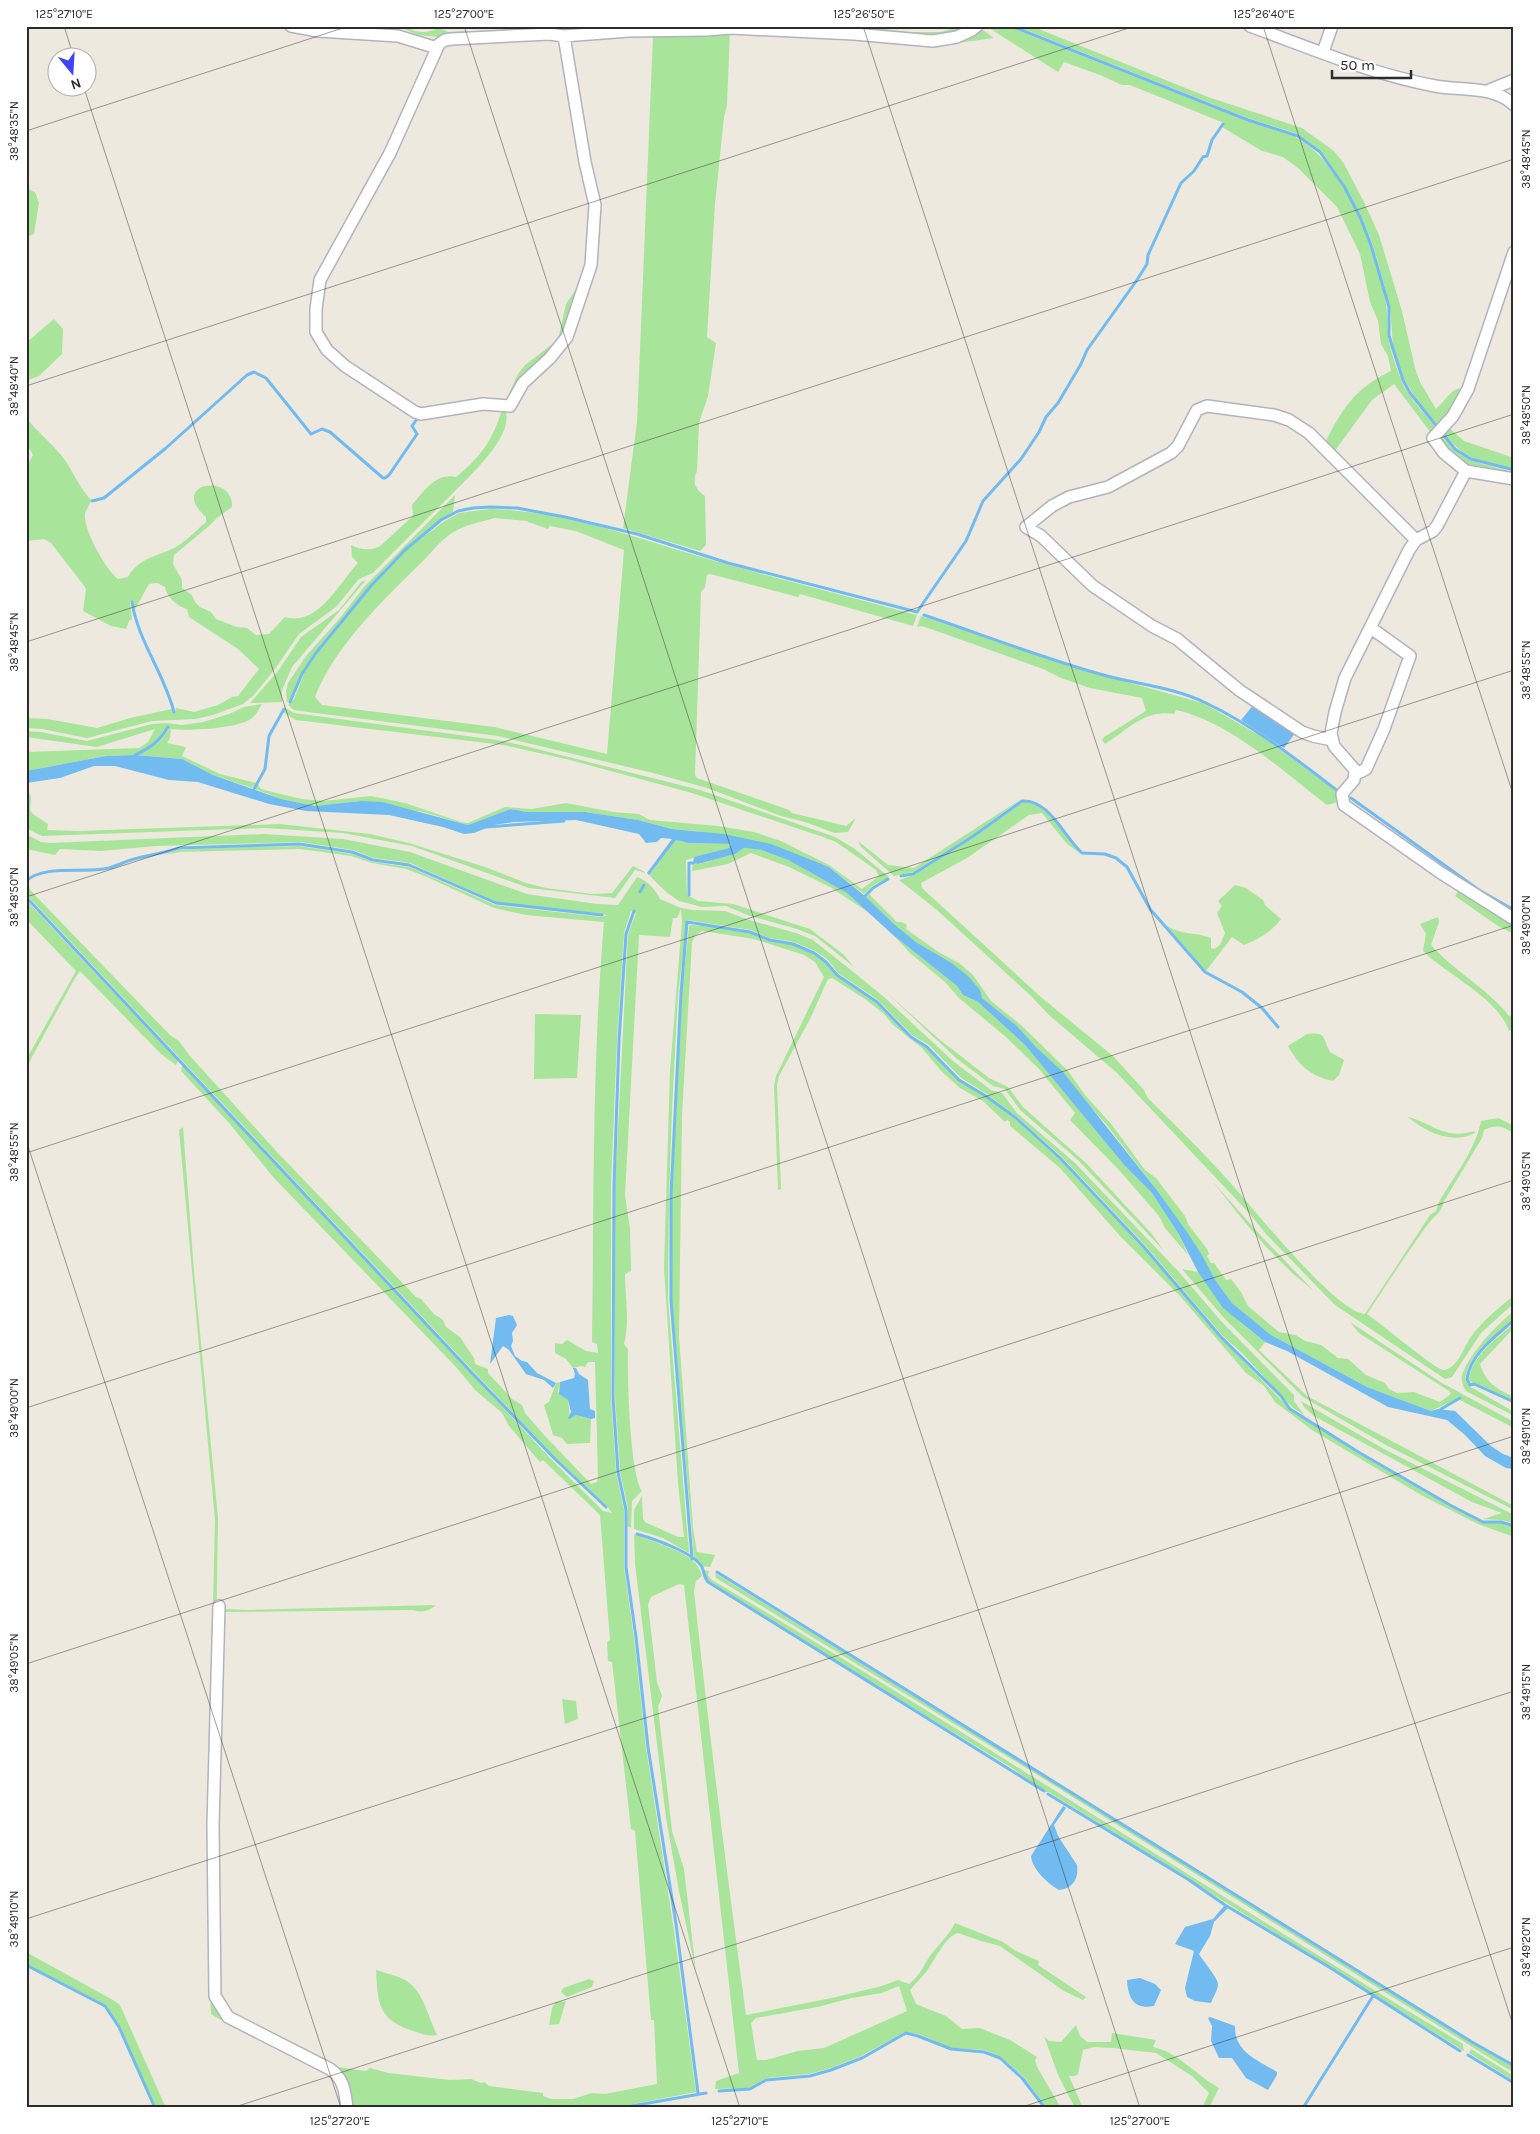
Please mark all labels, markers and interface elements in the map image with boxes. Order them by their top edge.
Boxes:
text: 125°27'10"E [35,7,93,21]
text: 125°27'00"E [434,7,494,21]
text: 125°26'50"E [833,7,895,21]
text: 125°26'40"E [1233,7,1295,21]
north arrow [48,48,98,98]
scale bar [1332,48,1411,80]
text: 50 m [1340,56,1375,74]
text: N [68,74,83,94]
text: 38°48'35"N [7,101,21,161]
text: 38°48'45"N [1519,129,1533,189]
text: 38°48'40"N [7,356,21,416]
text: 38°48'50"N [1519,385,1533,445]
text: 38°48'45"N [7,612,21,672]
text: 38°48'55"N [1519,640,1533,700]
text: 38°48'50"N [7,867,21,927]
text: 38°49'00"N [1519,895,1533,955]
text: 38°48'55"N [7,1122,21,1182]
text: 38°49'05"N [1519,1151,1533,1211]
text: 38°49'00"N [7,1378,21,1438]
text: 38°49'10"N [1519,1408,1533,1464]
text: 38°49'05"N [7,1633,21,1693]
text: 38°49'15"N [1519,1664,1533,1720]
text: 38°49'10"N [7,1891,21,1947]
text: 38°49'20"N [1519,1917,1533,1977]
text: 125°27'20"E [310,2114,370,2128]
text: 125°27'10"E [711,2114,769,2128]
text: 125°27'00"E [1110,2114,1170,2128]

